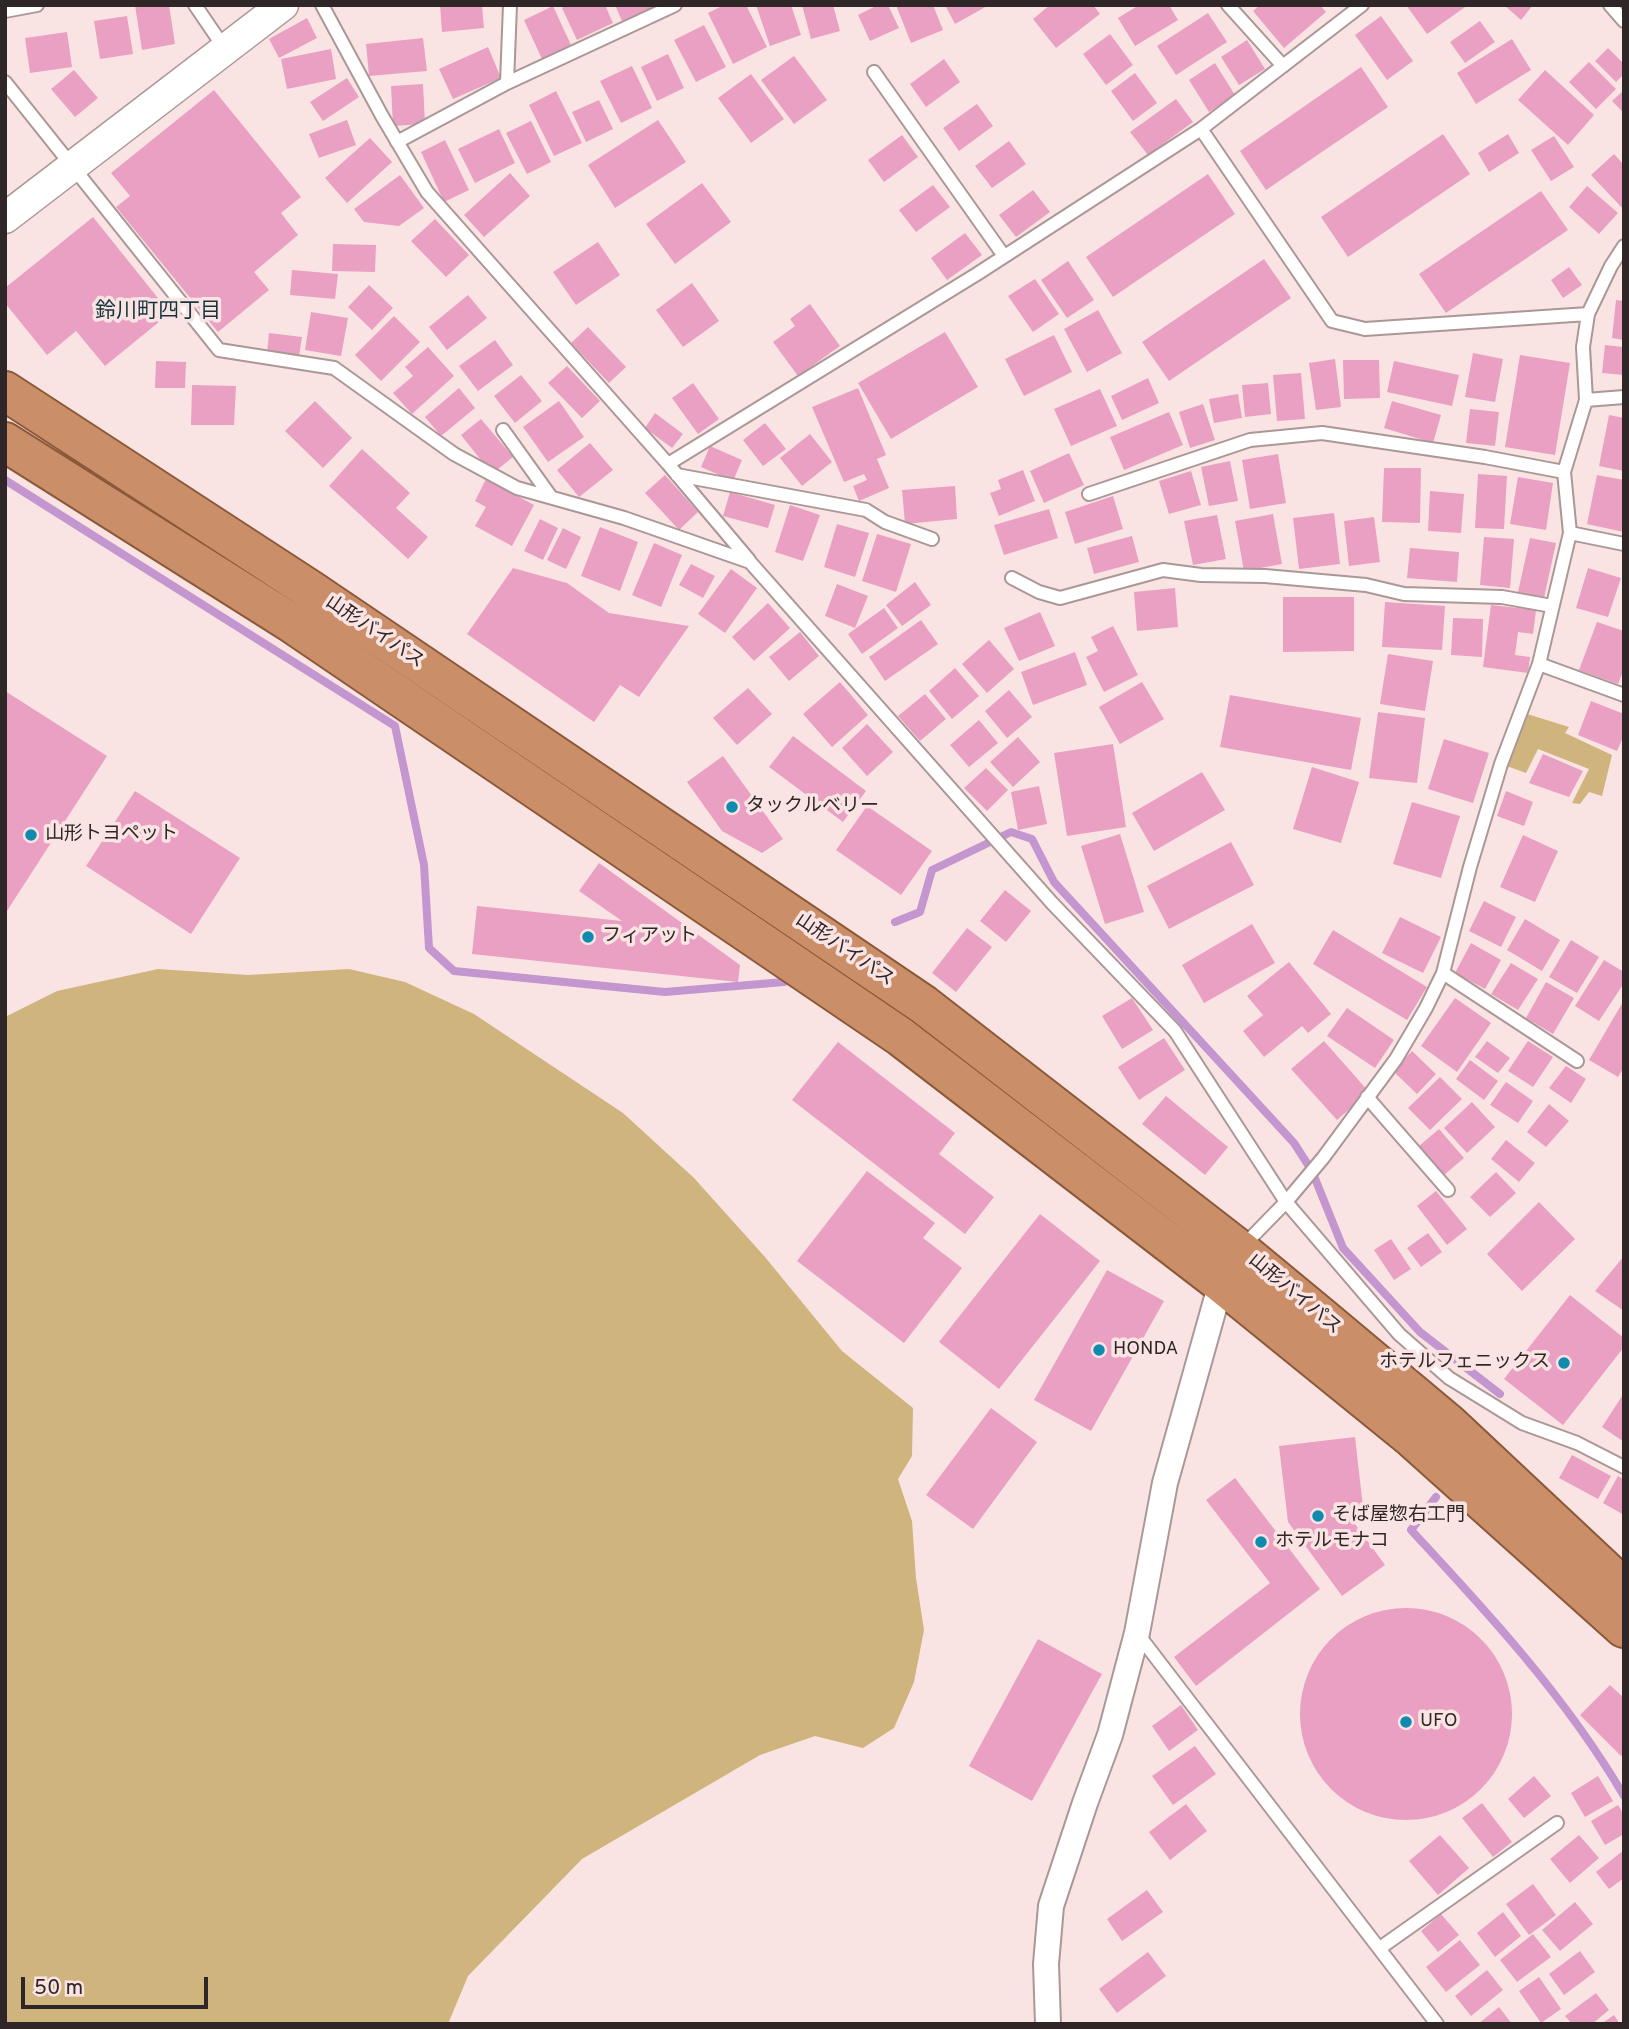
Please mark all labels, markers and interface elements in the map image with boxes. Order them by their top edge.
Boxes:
district label: 鈴川町四丁目 [95,300,221,326]
street label: 山形バイパス [320,592,428,674]
place label: タックルベリー [746,796,879,818]
marker: タックルベリー [724,799,740,815]
place label: 山形トヨペット [45,824,178,846]
marker: 山形トヨペット [23,827,39,843]
street label: 山形バイパス [790,910,898,992]
place label: フィアット [602,926,697,948]
marker: フィアット [580,929,596,945]
street label: 山形バイパス [1243,1250,1345,1340]
place label: HONDA [1113,1339,1178,1361]
marker: HONDA [1091,1342,1107,1358]
place label: ホテルフェニックス [1379,1352,1550,1374]
marker: ホテルフェニックス [1556,1355,1572,1371]
place label: そば屋惣右工門 [1332,1505,1465,1527]
marker: そば屋惣右工門 [1310,1508,1326,1524]
place label: ホテルモナコ [1275,1531,1389,1553]
marker: ホテルモナコ [1253,1534,1269,1550]
place label: UFO [1420,1711,1458,1733]
marker: UFO [1398,1714,1414,1730]
scale bar [24,1962,212,2006]
text: 50 m [34,1975,83,2002]

